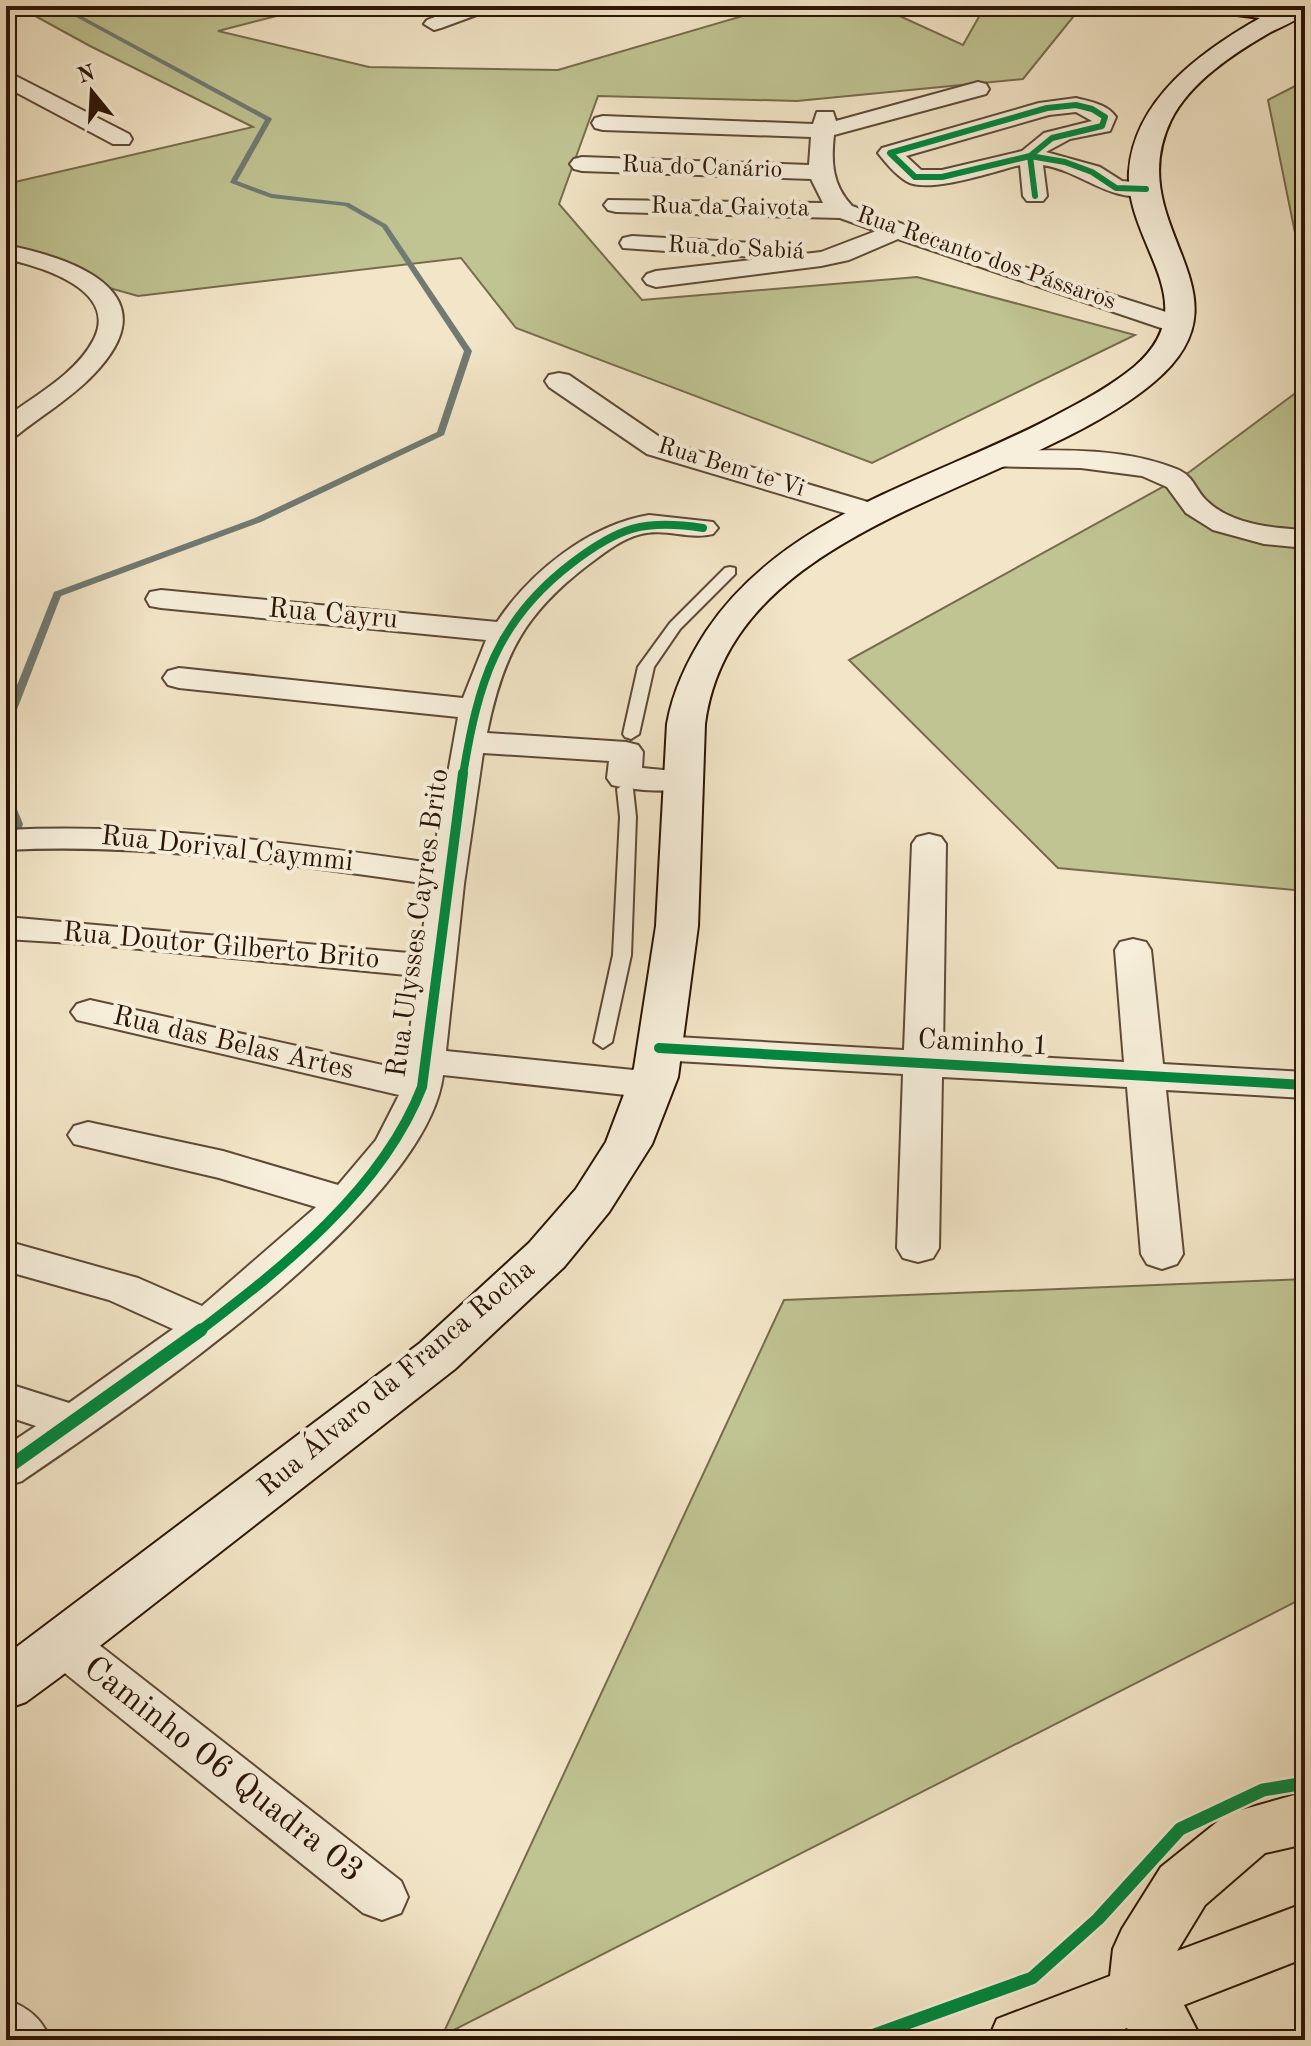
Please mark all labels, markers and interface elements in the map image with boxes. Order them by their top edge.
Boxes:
north arrow [52,52,132,132]
text: N [75,62,98,88]
street label: Rua do Canário [621,153,783,183]
street label: Rua da Gaivota [650,195,810,221]
street label: Rua Recanto dos Pássaros [853,203,1119,315]
street label: Rua do Sabiá [667,233,805,265]
street label: Rua Bem te Vi [655,434,807,502]
street label: Rua Cayru [267,595,399,635]
street label: Rua Ulysses Cayres Brito [383,767,455,1079]
street label: Rua Dorival Caymmi [99,823,355,877]
street label: Rua Doutor Gilberto Brito [61,919,381,975]
street label: Rua das Belas Artes [110,1003,356,1085]
street label: Caminho 1 [917,1027,1049,1061]
street label: Rua Álvaro da Franca Rocha [250,1251,541,1503]
street label: Caminho 06 Quadra 03 [77,1651,369,1889]

